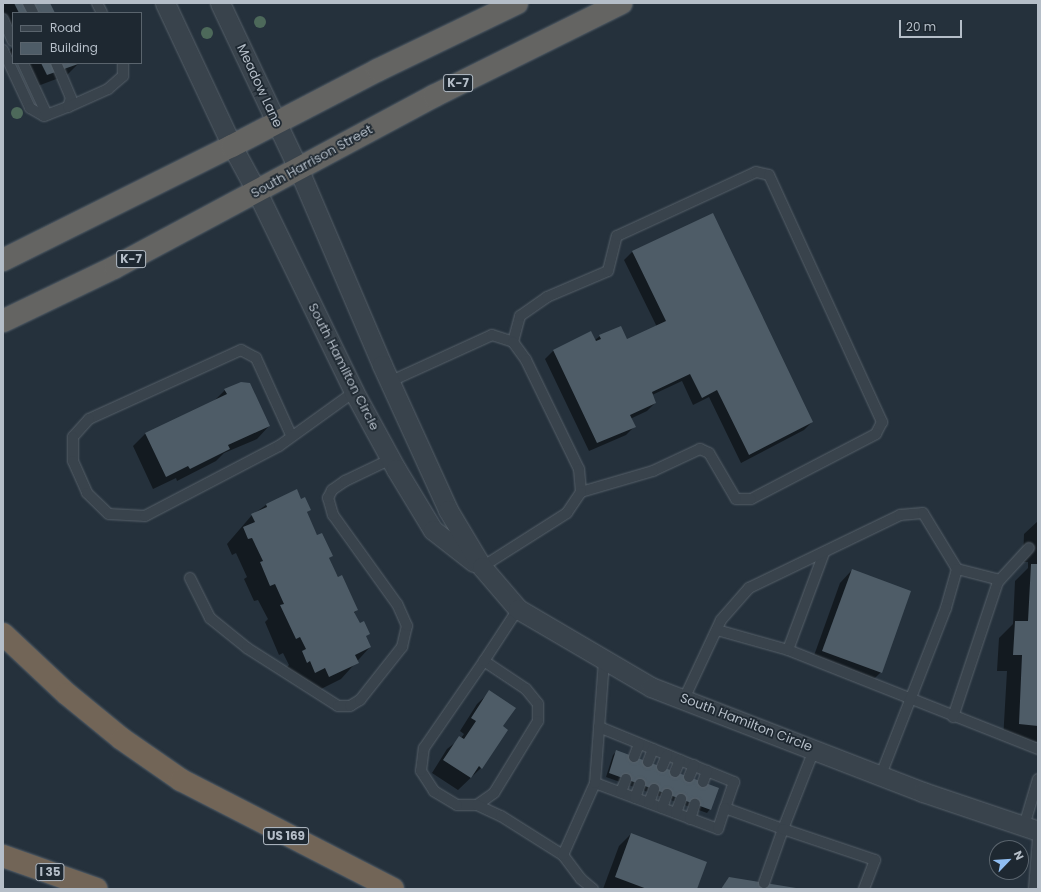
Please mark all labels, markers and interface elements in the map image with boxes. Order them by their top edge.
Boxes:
legend [12,12,142,64]
scale bar [901,12,964,38]
text: 20 m [906,18,936,35]
text: Road [50,19,81,36]
text: Building [50,39,98,56]
street label: Meadow Lane [233,42,285,130]
road number: K-7 [443,73,473,93]
street label: South Harrison Street [249,122,375,202]
road number: K-7 [116,249,146,269]
street label: South Hamilton Circle [304,301,382,433]
street label: South Hamilton Circle [678,691,814,755]
road number: US 169 [263,826,309,846]
north arrow [989,840,1029,880]
text: N [1010,848,1028,862]
road number: I 35 [35,862,65,882]

